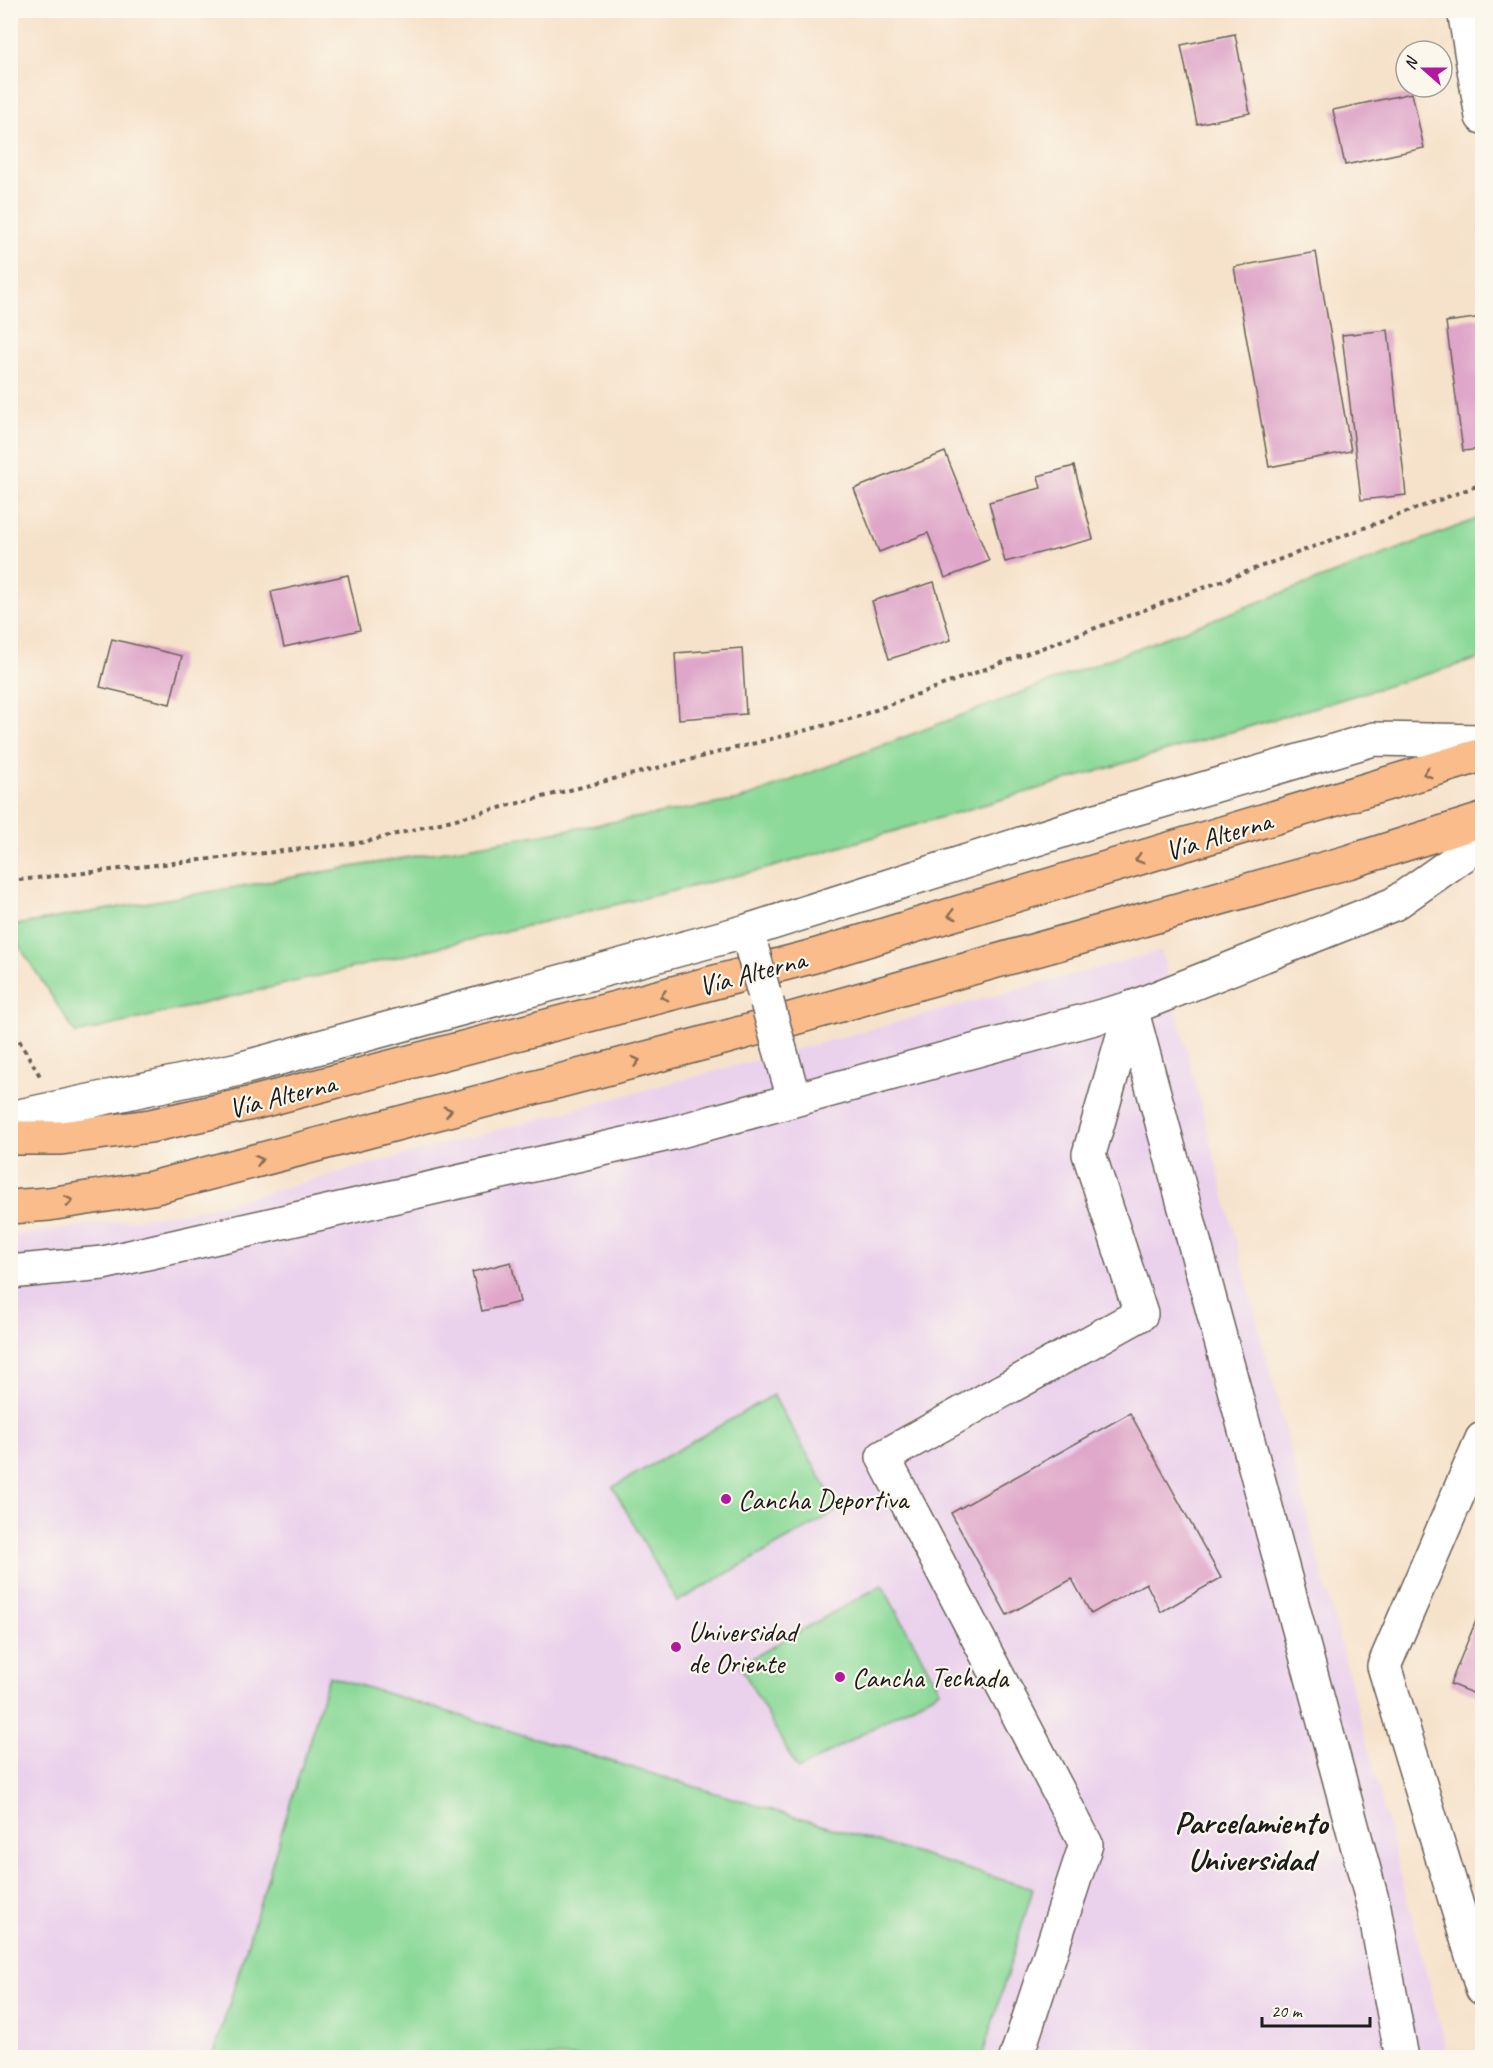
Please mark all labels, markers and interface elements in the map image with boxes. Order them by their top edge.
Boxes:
north arrow [1394,39,1454,99]
text: N [1400,53,1423,72]
one-way arrow [1422,766,1433,778]
street label: Vía Alterna [1161,802,1278,868]
one-way arrow [1134,852,1145,864]
one-way arrow [948,908,958,920]
street label: Vía Alterna [695,941,812,1004]
one-way arrow [659,988,669,1001]
one-way arrow [630,1056,641,1068]
street label: Vía Alterna [225,1065,342,1126]
one-way arrow [443,1105,453,1118]
one-way arrow [253,1155,264,1167]
one-way arrow [63,1195,73,1208]
place label: Cancha Deportiva [738,1482,910,1517]
marker: Cancha Deportiva [719,1492,733,1506]
place label: Universidad de Oriente [688,1614,801,1681]
marker: Universidad de Oriente [669,1640,683,1654]
place label: Cancha Techada [852,1660,1010,1695]
marker: Cancha Techada [833,1670,847,1684]
district label: Parcelamiento Universidad [1175,1802,1330,1880]
scale bar [1262,1990,1370,2028]
text: 20 m [1271,2000,1304,2022]

